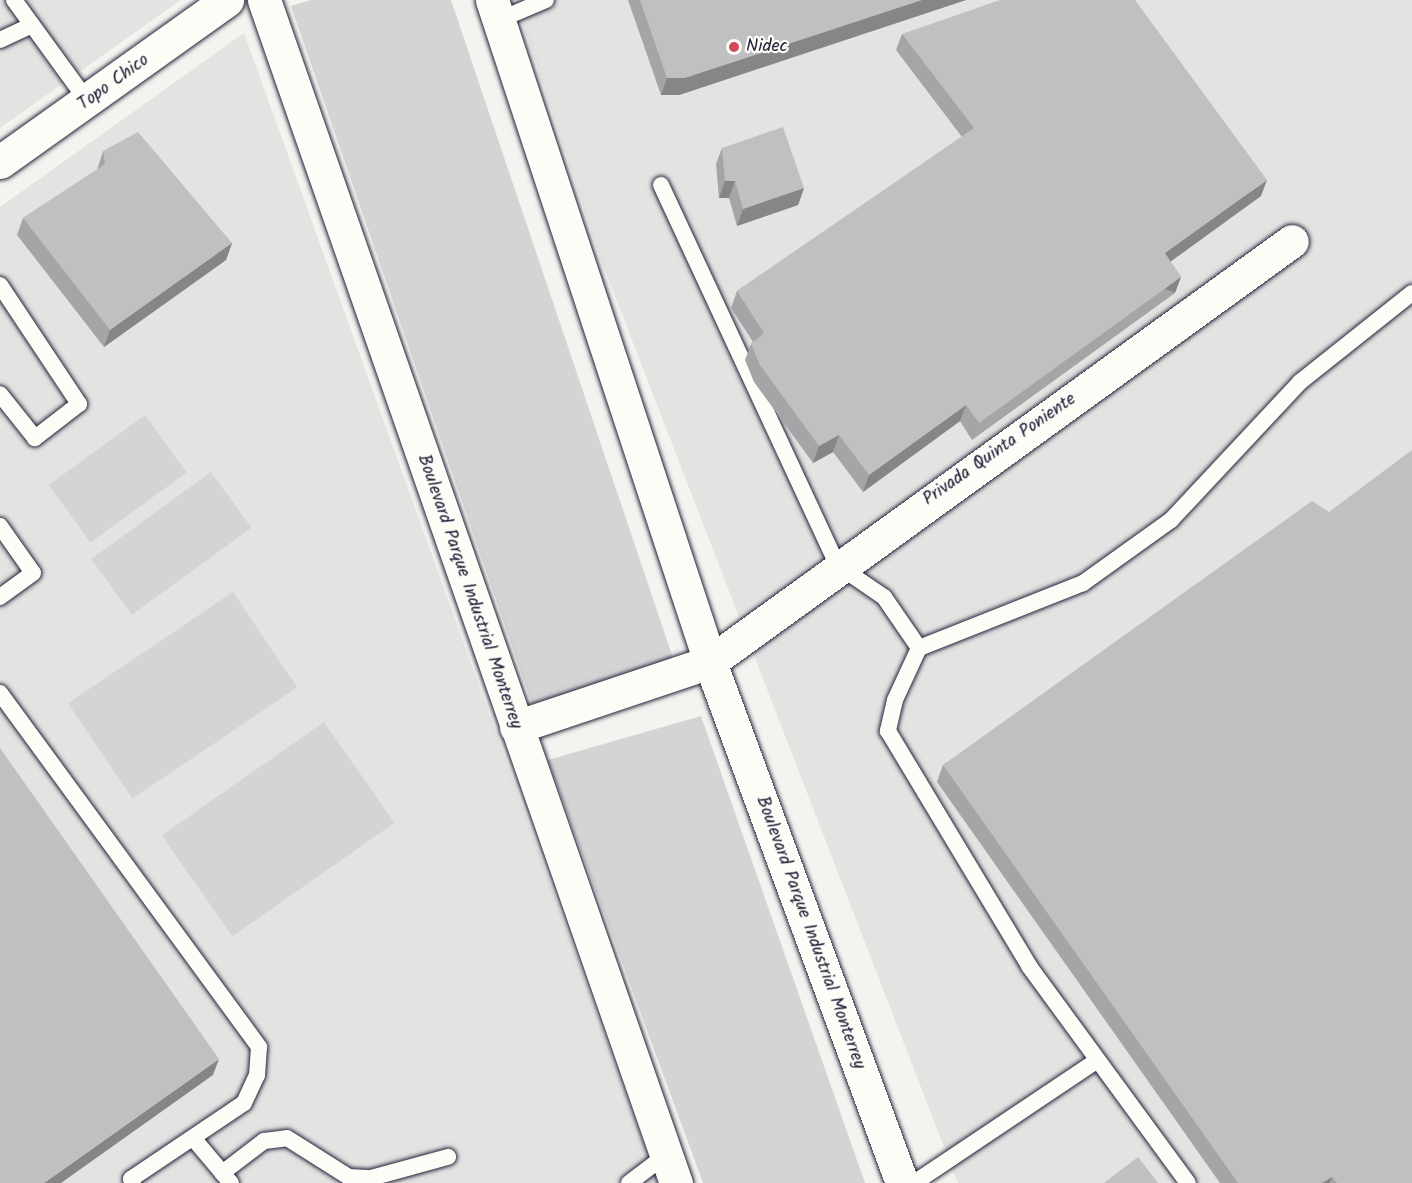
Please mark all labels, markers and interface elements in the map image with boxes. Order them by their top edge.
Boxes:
place label: Nidec [746,36,788,58]
marker: Nidec [727,40,741,54]
street label: Topo Chico [74,50,154,116]
street label: Privada Quinta Poniente [919,389,1081,511]
street label: Boulevard Parque Industrial Monterrey [412,452,526,732]
street label: Boulevard Parque Industrial Monterrey [750,794,870,1072]

